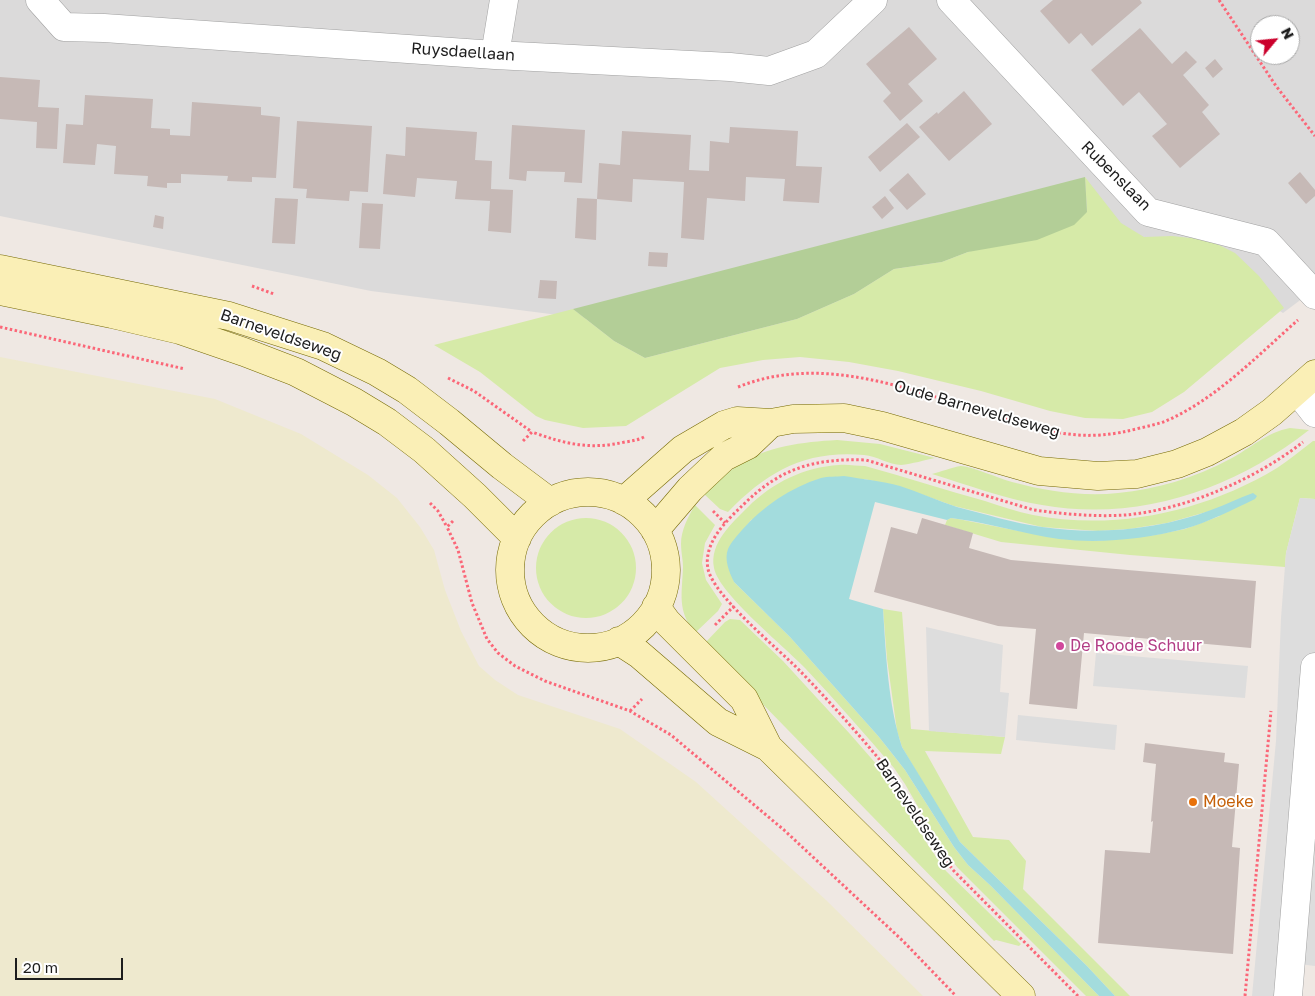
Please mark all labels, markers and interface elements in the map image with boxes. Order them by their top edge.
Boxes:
north arrow [1250,15,1300,65]
text: N [1278,24,1298,42]
street label: Ruysdaellaan [410,39,516,65]
street label: Rubenslaan [1077,137,1155,215]
street label: Barneveldseweg [218,305,344,365]
street label: Oude Barneveldseweg [892,376,1062,442]
place label: De Roode Schuur [1070,636,1202,656]
marker: De Roode Schuur [1054,640,1066,652]
street label: Barneveldseweg [872,755,958,871]
place label: Moeke [1203,792,1254,812]
marker: Moeke [1187,796,1199,808]
scale bar [18,948,125,980]
text: 20 m [23,958,58,976]

